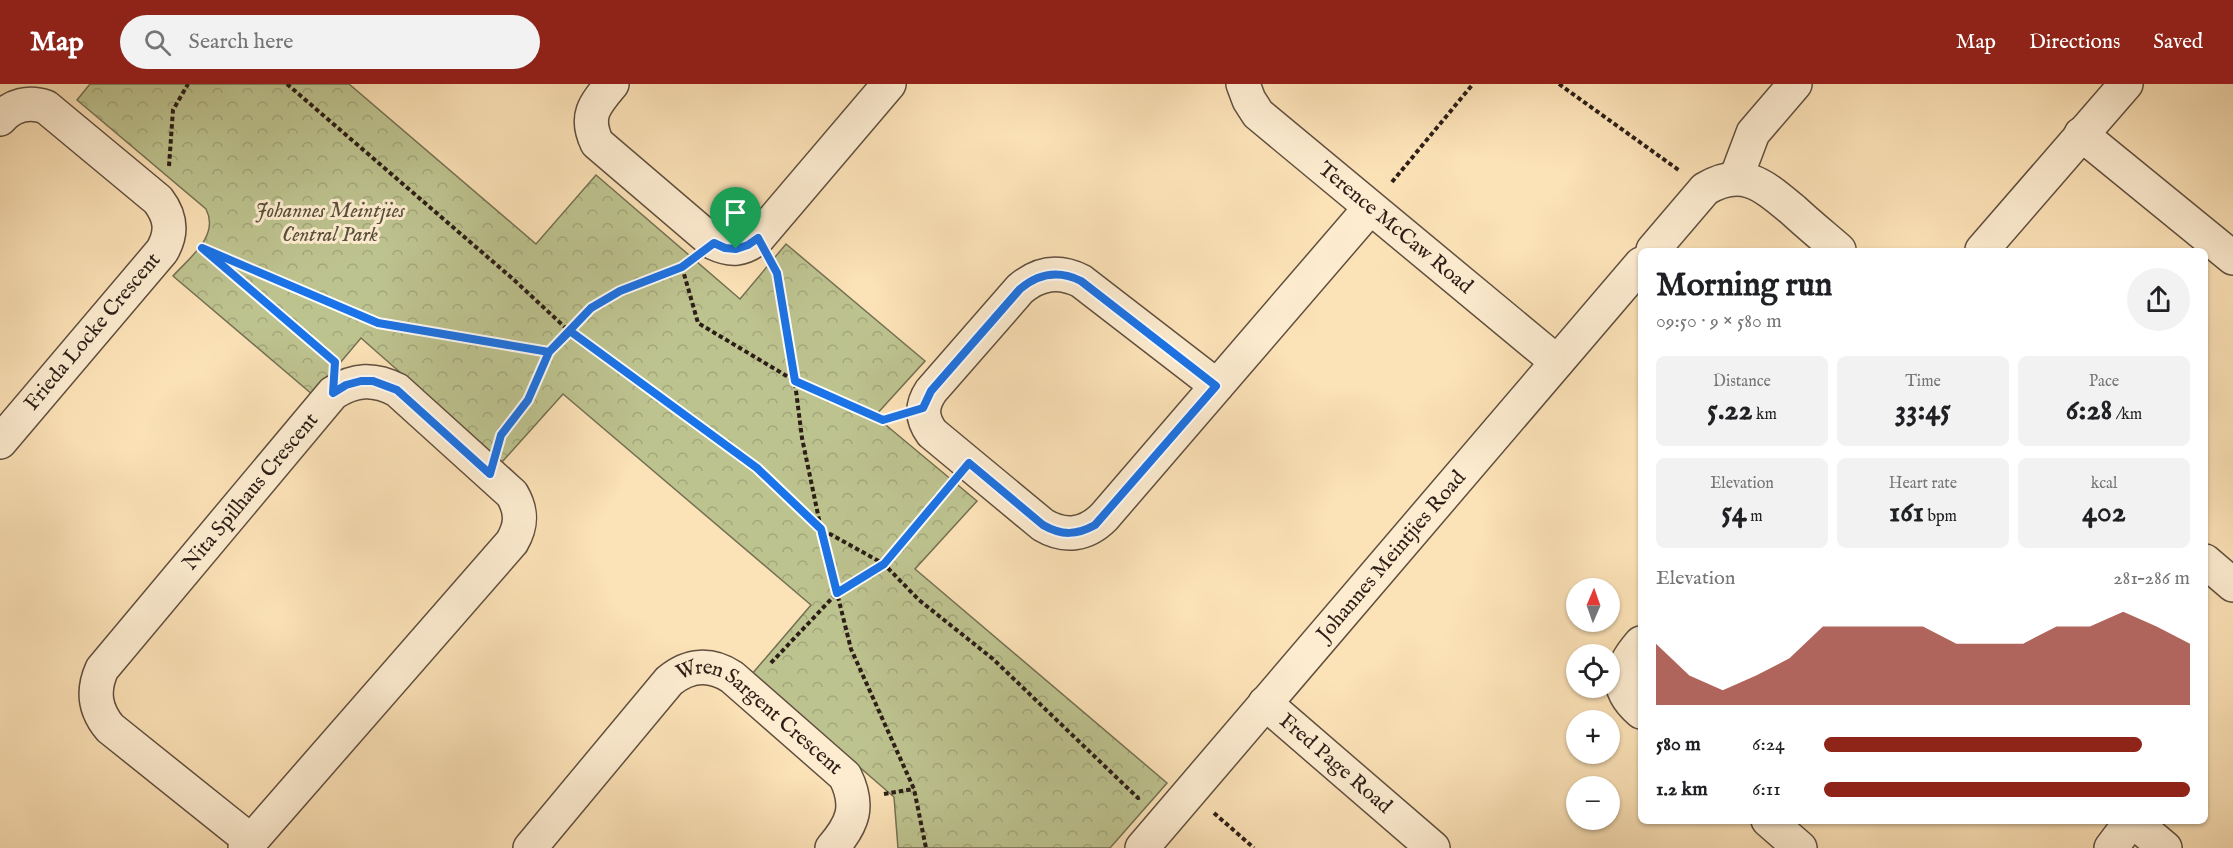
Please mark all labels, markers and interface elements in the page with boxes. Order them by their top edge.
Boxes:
search box [120,15,540,69]
text: Map [30,25,84,60]
icon: search [141,26,174,59]
text: Search here [189,28,293,56]
text: Map [1956,29,1996,56]
text: Directions [2029,29,2120,56]
text: Saved [2153,29,2203,56]
street label: Terence McCaw Road [1312,156,1479,300]
pin [710,187,761,249]
icon: arrive [719,196,752,229]
park label: Johannes Meintjies Central Park [255,198,406,249]
street label: Frieda Locke Crescent [19,247,167,417]
text: Morning run [1656,265,1832,307]
button: share [2127,268,2190,331]
text: 09:50 · 9 × 580 m [1656,309,1782,334]
text: Distance [1713,372,1771,392]
text: Time [1905,372,1941,392]
text: Pace [2089,372,2119,392]
text: 5.22 [1707,392,1753,430]
text: 33:45 [1895,392,1951,430]
text: 6:28 [2066,392,2112,430]
text: km [1753,405,1777,425]
text: /km [2112,405,2142,425]
street label: Nita Spilhaus Crescent [177,408,325,576]
street label: Johannes Meintjies Road [1310,464,1472,649]
text: Elevation [1710,474,1774,494]
text: Heart rate [1889,474,1957,494]
text: kcal [2091,474,2117,494]
text: 54 [1721,494,1747,532]
text: 161 [1889,494,1924,532]
text: 402 [2082,494,2126,532]
text: m [1747,507,1763,527]
text: bpm [1924,507,1957,527]
text: Elevation [1656,566,1735,591]
text: 281–286 m [2113,566,2190,591]
north arrow [1566,578,1620,632]
map controls [1566,578,1620,830]
button: locate [1566,644,1620,698]
street label: Wren Sargent Crescent [672,654,848,781]
street label: Fred Page Road [1273,708,1398,820]
button: + [1566,710,1620,764]
text: 580 m [1656,732,1701,757]
text: 6:24 [1752,732,1785,757]
button: − [1566,776,1620,830]
text: 1.2 km [1656,777,1708,802]
text: 6:11 [1752,777,1781,802]

